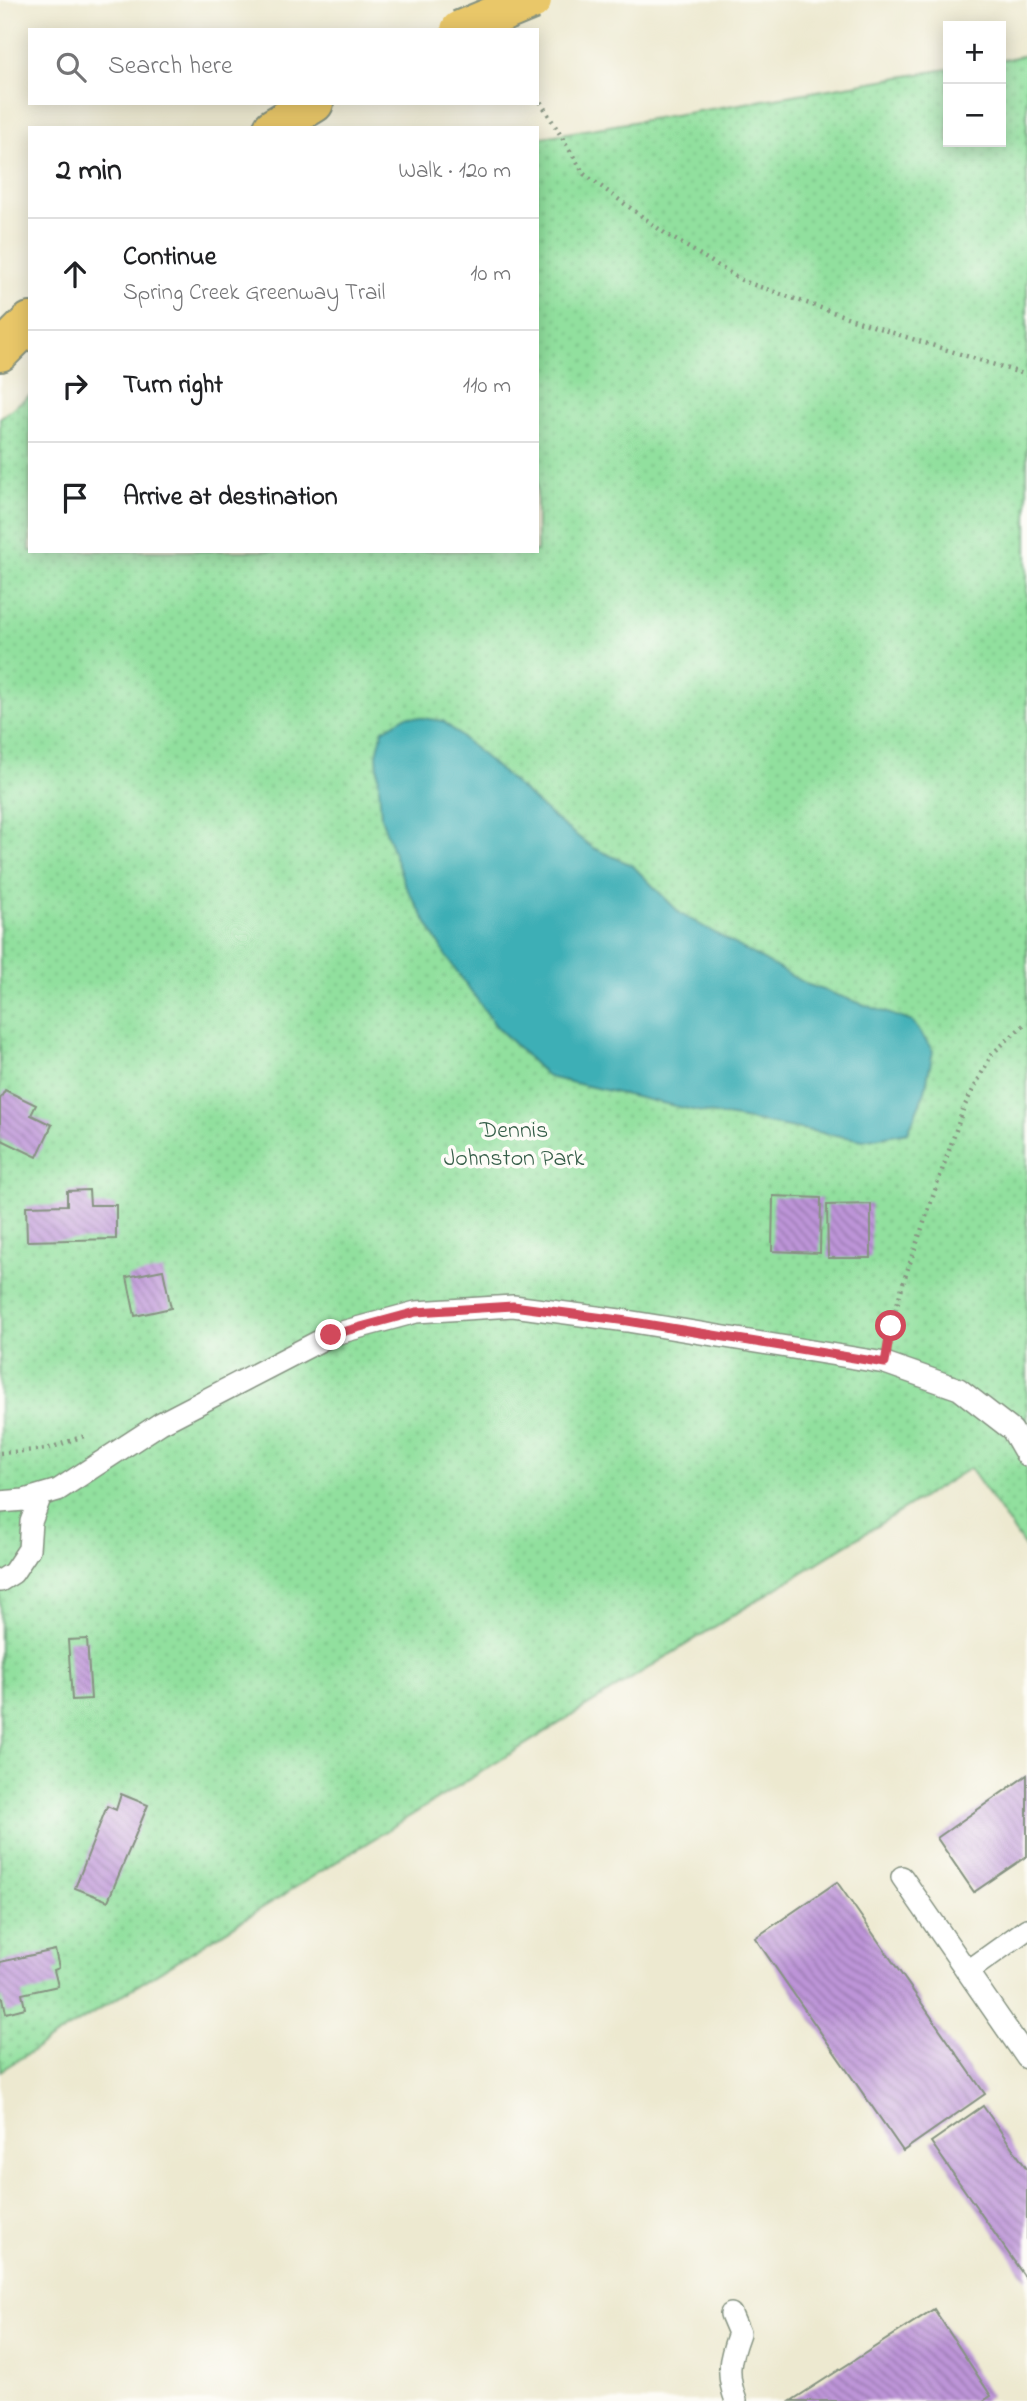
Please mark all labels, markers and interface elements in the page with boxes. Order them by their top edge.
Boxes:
map controls [943,21,1006,147]
button: + [943,21,1006,84]
search box [28,28,539,105]
icon: search [52,48,90,86]
text: Search here [108,48,233,86]
button: − [943,84,1006,147]
text: 2 min [56,150,122,194]
text: Walk · 120 m [398,155,511,188]
text: Continue [123,239,216,277]
icon: ahead [56,255,94,293]
text: 10 m [470,258,511,291]
text: Spring Creek Greenway Trail [123,277,385,310]
icon: right [56,367,94,405]
text: Turn right [123,367,223,405]
text: 110 m [463,370,511,403]
icon: arrive [56,479,94,517]
text: Arrive at destination [123,479,338,517]
park label: Dennis Johnston Park [444,1114,585,1177]
route start [875,1310,906,1341]
route end [315,1319,346,1350]

